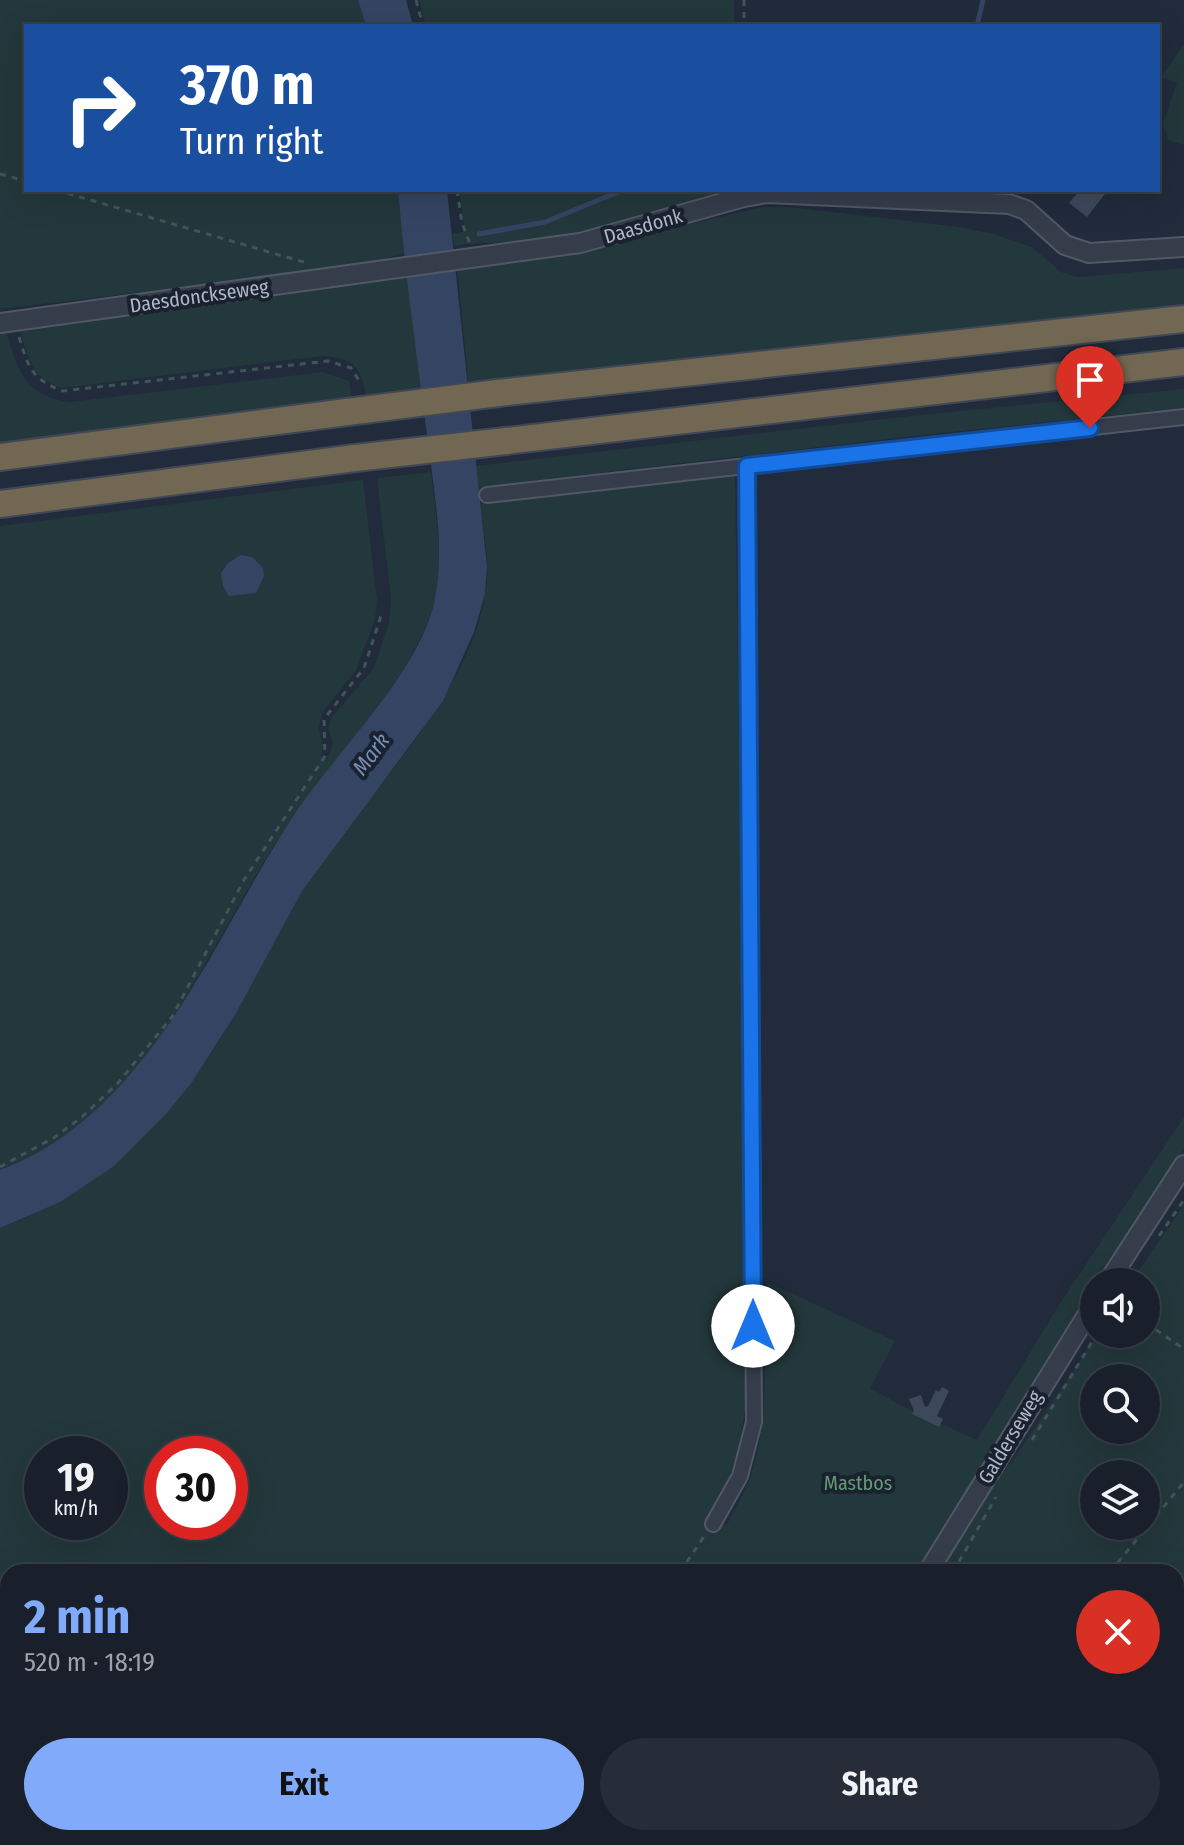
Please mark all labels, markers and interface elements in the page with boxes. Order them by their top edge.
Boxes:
text: 370 m [180,52,315,119]
icon: right [48,56,152,160]
text: Turn right [180,120,323,164]
street label: Daasdonk [601,203,686,249]
street label: Daesdonckseweg [128,274,271,318]
pin [1056,346,1124,428]
icon: arrive [1068,358,1112,402]
water label: Mark [347,728,396,780]
map controls [1080,1268,1160,1540]
button: sound [1080,1268,1160,1348]
position arrow [711,1284,795,1368]
button: search [1080,1364,1160,1444]
street label: Galderseweg [973,1386,1047,1488]
speed limit sign: 30 [144,1436,248,1540]
text: 19 [57,1454,95,1502]
button: layers [1080,1460,1160,1540]
park label: Mastbos [824,1471,892,1495]
text: km/h [54,1496,98,1520]
text: 2 min [24,1588,130,1646]
button: close [1076,1590,1160,1674]
text: 520 m · 18:19 [24,1647,155,1678]
button: Exit [24,1738,584,1830]
button: Share [600,1738,1160,1830]

